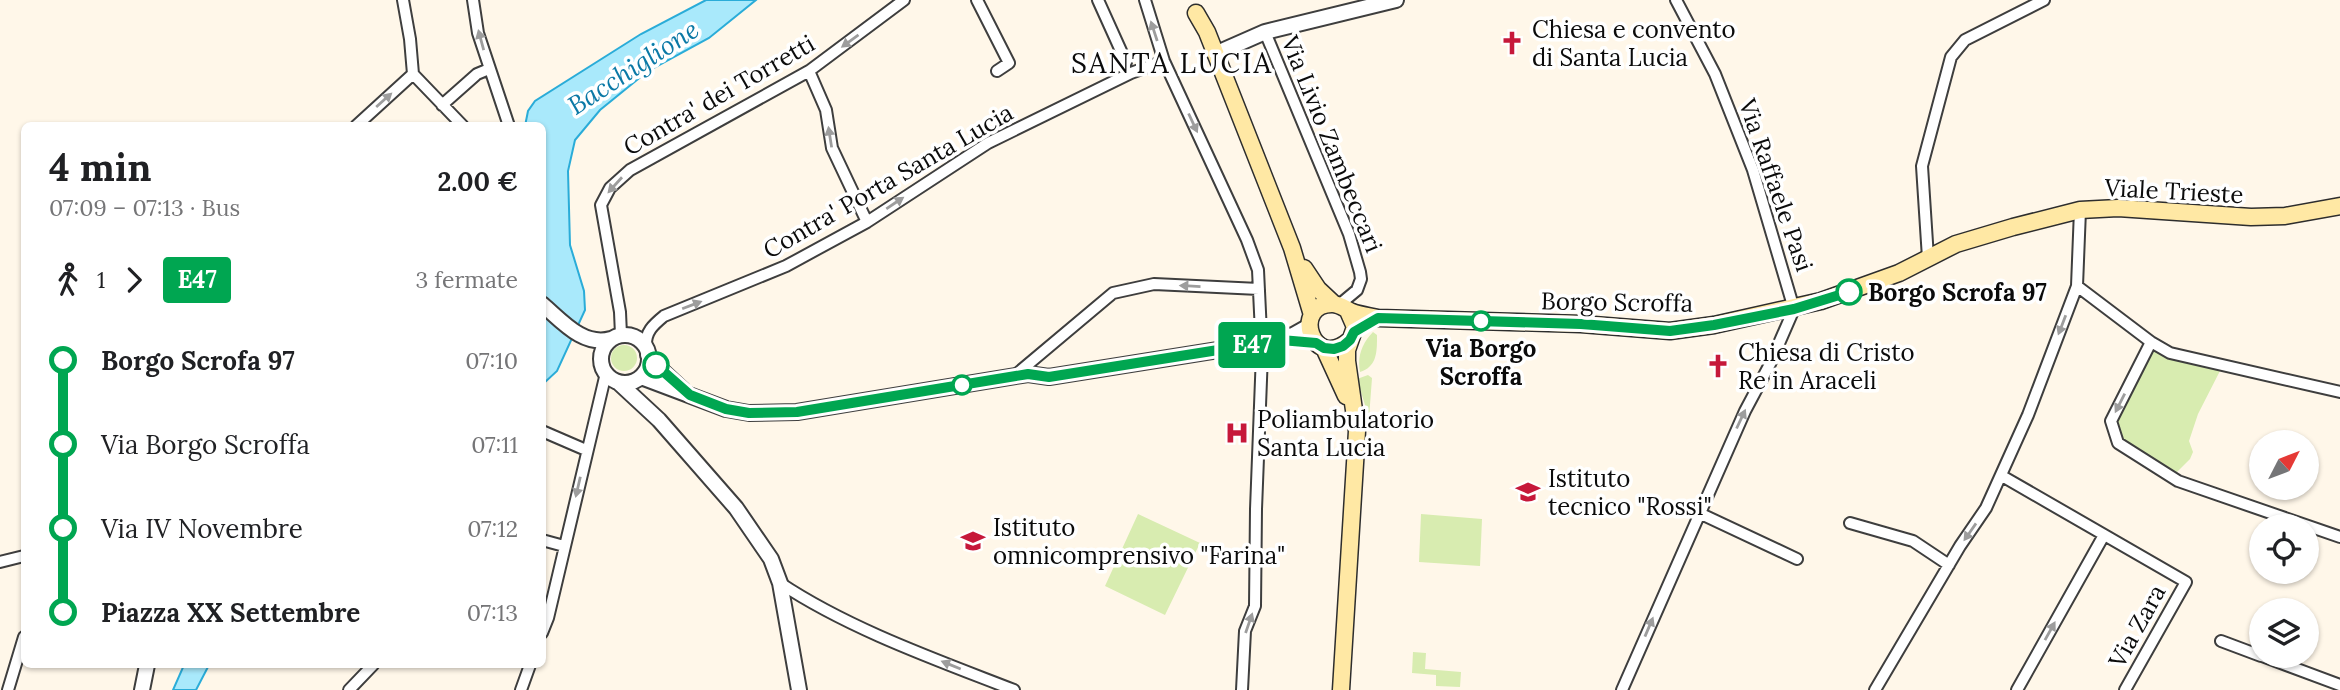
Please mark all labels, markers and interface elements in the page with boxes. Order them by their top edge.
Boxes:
water label: Bacchiglione [561,12,705,122]
place label: Chiesa e convento di Santa Lucia [1532,14,1736,73]
one-way arrow [1148,20,1159,41]
street label: Contra' dei Torretti [618,28,820,162]
one-way arrow [475,29,486,51]
church icon: Chiesa e convento di Santa Lucia [1498,29,1526,57]
street label: Via Livio Zambeccari [1274,30,1390,257]
one-way arrow [841,34,859,48]
district label: SANTA LUCIA [1071,45,1273,81]
one-way arrow [375,92,393,108]
street label: Via Raffaele Pasi [1732,94,1820,275]
street label: Contra' Porta Santa Lucia [758,97,1018,265]
one-way arrow [1187,113,1199,133]
one-way arrow [824,126,835,148]
text: 4 min [49,143,151,191]
text: 2.00 € [438,165,518,198]
street label: Viale Trieste [2103,172,2244,210]
one-way arrow [607,176,623,194]
text: 07:09 – 07:13 · Bus [49,193,240,222]
one-way arrow [885,197,905,210]
icon: walk [49,261,87,299]
icon: forward [115,261,153,299]
text: E47 [177,264,217,295]
text: 1 [97,265,105,294]
text: 3 fermate [415,265,518,294]
place label: Borgo Scrofa 97 [1868,277,2047,308]
marker: Borgo Scrofa 97 [1836,279,1862,305]
one-way arrow [1179,280,1201,291]
street label: Borgo Scroffa [1541,285,1693,319]
one-way arrow [682,300,703,311]
marker: Via Borgo Scroffa [1471,311,1491,331]
one-way arrow [2056,315,2067,336]
line badge: E47 [1212,322,1292,368]
text: E47 [1232,329,1272,360]
place label: Via Borgo Scroffa [1426,333,1536,392]
place label: Chiesa di Cristo Re in Araceli [1738,337,1914,396]
text: Borgo Scrofa 97 [101,344,295,377]
text: 07:10 [465,346,518,375]
unlabelled marker [643,352,669,378]
church icon: Chiesa di Cristo Re in Araceli [1704,352,1732,380]
unlabelled marker [952,375,972,395]
one-way arrow [2115,393,2126,413]
place label: Poliambulatorio Santa Lucia [1257,404,1434,463]
one-way arrow [1735,409,1747,429]
hospital icon: Poliambulatorio Santa Lucia [1223,419,1251,447]
text: Via Borgo Scroffa [101,428,310,461]
text: 07:11 [471,430,518,459]
north arrow [2249,430,2319,500]
map controls [2249,430,2319,668]
place label: Istituto tecnico "Rossi" [1548,463,1712,522]
one-way arrow [572,476,583,498]
school or university icon: Istituto tecnico "Rossi" [1514,478,1542,506]
text: Via IV Novembre [101,512,303,545]
place label: Istituto omnicomprensivo "Farina" [993,512,1285,571]
text: 07:12 [467,514,518,543]
button: locate [2249,514,2319,584]
one-way arrow [1963,523,1977,541]
school or university icon: Istituto omnicomprensivo "Farina" [959,527,987,555]
street label: Via Zara [2101,579,2172,674]
text: Piazza XX Settembre [101,596,360,629]
text: 07:13 [467,598,518,627]
button: layers [2249,598,2319,668]
one-way arrow [1244,612,1255,633]
one-way arrow [1644,617,1655,638]
one-way arrow [2044,621,2056,640]
one-way arrow [940,659,961,670]

